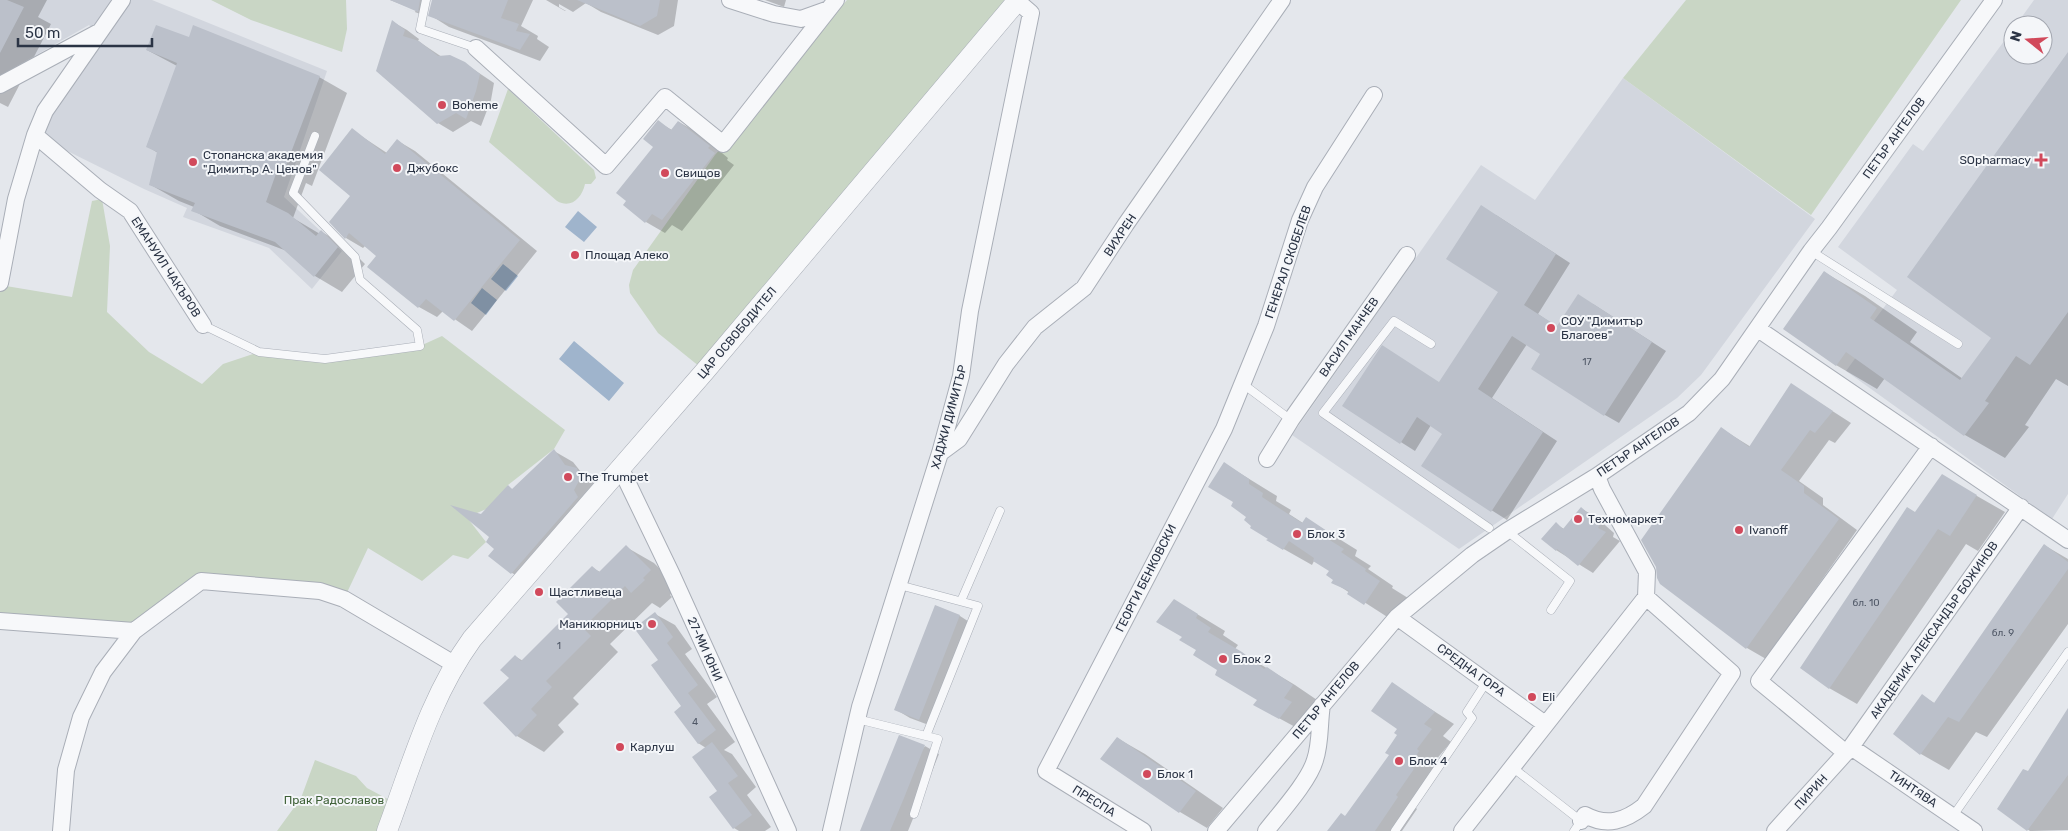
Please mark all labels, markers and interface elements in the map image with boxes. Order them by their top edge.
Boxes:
scale bar [18,15,151,47]
north arrow [2003,15,2053,65]
text: 50 m [25,24,60,42]
text: N [2006,29,2026,44]
street label: ПЕТЪР АНГЕЛОВ [1860,95,1928,181]
place label: Boheme [452,98,499,112]
marker: Boheme [436,99,448,111]
place label: Стопанска академия "Димитър А. Ценов" [203,148,323,176]
place label: SOpharmacy [1959,153,2031,167]
marker: SOpharmacy [2035,154,2047,166]
marker: Стопанска академия "Димитър А. Ценов" [187,156,199,168]
place label: Джубокс [407,161,459,175]
marker: Джубокс [391,162,403,174]
place label: Свищов [675,166,721,180]
marker: Свищов [659,167,671,179]
street label: ГЕНЕРАЛ СКОБЕЛЕВ [1262,204,1314,320]
street label: ВИХРЕН [1101,211,1139,259]
street label: ЕМАНУИЛ ЧАКЪРОВ [128,214,204,320]
place label: Площад Алеко [585,248,669,262]
marker: Площад Алеко [569,249,581,261]
street label: ЦАР ОСВОБОДИТЕЛ [694,284,780,382]
street label: ВАСИЛ МАНЧЕВ [1316,295,1382,379]
place label: СОУ "Димитър Благоев" [1561,314,1643,342]
marker: СОУ "Димитър Благоев" [1545,322,1557,334]
house number: 17 [1582,356,1592,368]
street label: ХАДЖИ ДИМИТЪР [928,363,970,470]
street label: ПЕТЪР АНГЕЛОВ [1594,414,1682,480]
place label: The Trumpet [578,470,649,484]
marker: The Trumpet [562,471,574,483]
place label: Техномаркет [1588,512,1663,526]
marker: Техномаркет [1572,513,1584,525]
street label: ГЕОРГИ БЕНКОВСКИ [1113,522,1179,634]
place label: Ivanoff [1749,523,1788,537]
marker: Ivanoff [1733,524,1745,536]
place label: Блок 3 [1307,527,1345,541]
marker: Блок 3 [1291,528,1303,540]
street label: АКАДЕМИК АЛЕКСАНДЪР БОЖИНОВ [1867,539,2001,721]
place label: Щастливеца [549,585,622,599]
marker: Щастливеца [533,586,545,598]
house number: бл. 10 [1852,597,1880,609]
street label: 27-МИ ЮНИ [685,615,725,683]
place label: Маникюрницъ [559,617,642,631]
marker: Маникюрницъ [646,618,658,630]
house number: бл. 9 [1992,627,2014,639]
house number: 1 [557,640,561,652]
street label: СРЕДНА ГОРА [1434,641,1508,699]
place label: Блок 2 [1233,652,1271,666]
marker: Блок 2 [1217,653,1229,665]
street label: ПЕТЪР АНГЕЛОВ [1290,658,1362,742]
place label: Eli [1542,690,1555,704]
marker: Eli [1526,691,1538,703]
house number: 4 [692,716,698,728]
place label: Карлуш [630,740,674,754]
marker: Карлуш [614,741,626,753]
place label: Блок 4 [1409,754,1448,768]
marker: Блок 4 [1393,755,1405,767]
place label: Блок 1 [1157,767,1193,781]
marker: Блок 1 [1141,768,1153,780]
street label: ТИНТЯВА [1886,768,1940,810]
street label: ПИРИН [1792,771,1830,813]
street label: ПРЕСПА [1070,782,1118,820]
park label: Прак Радославов [284,793,385,807]

